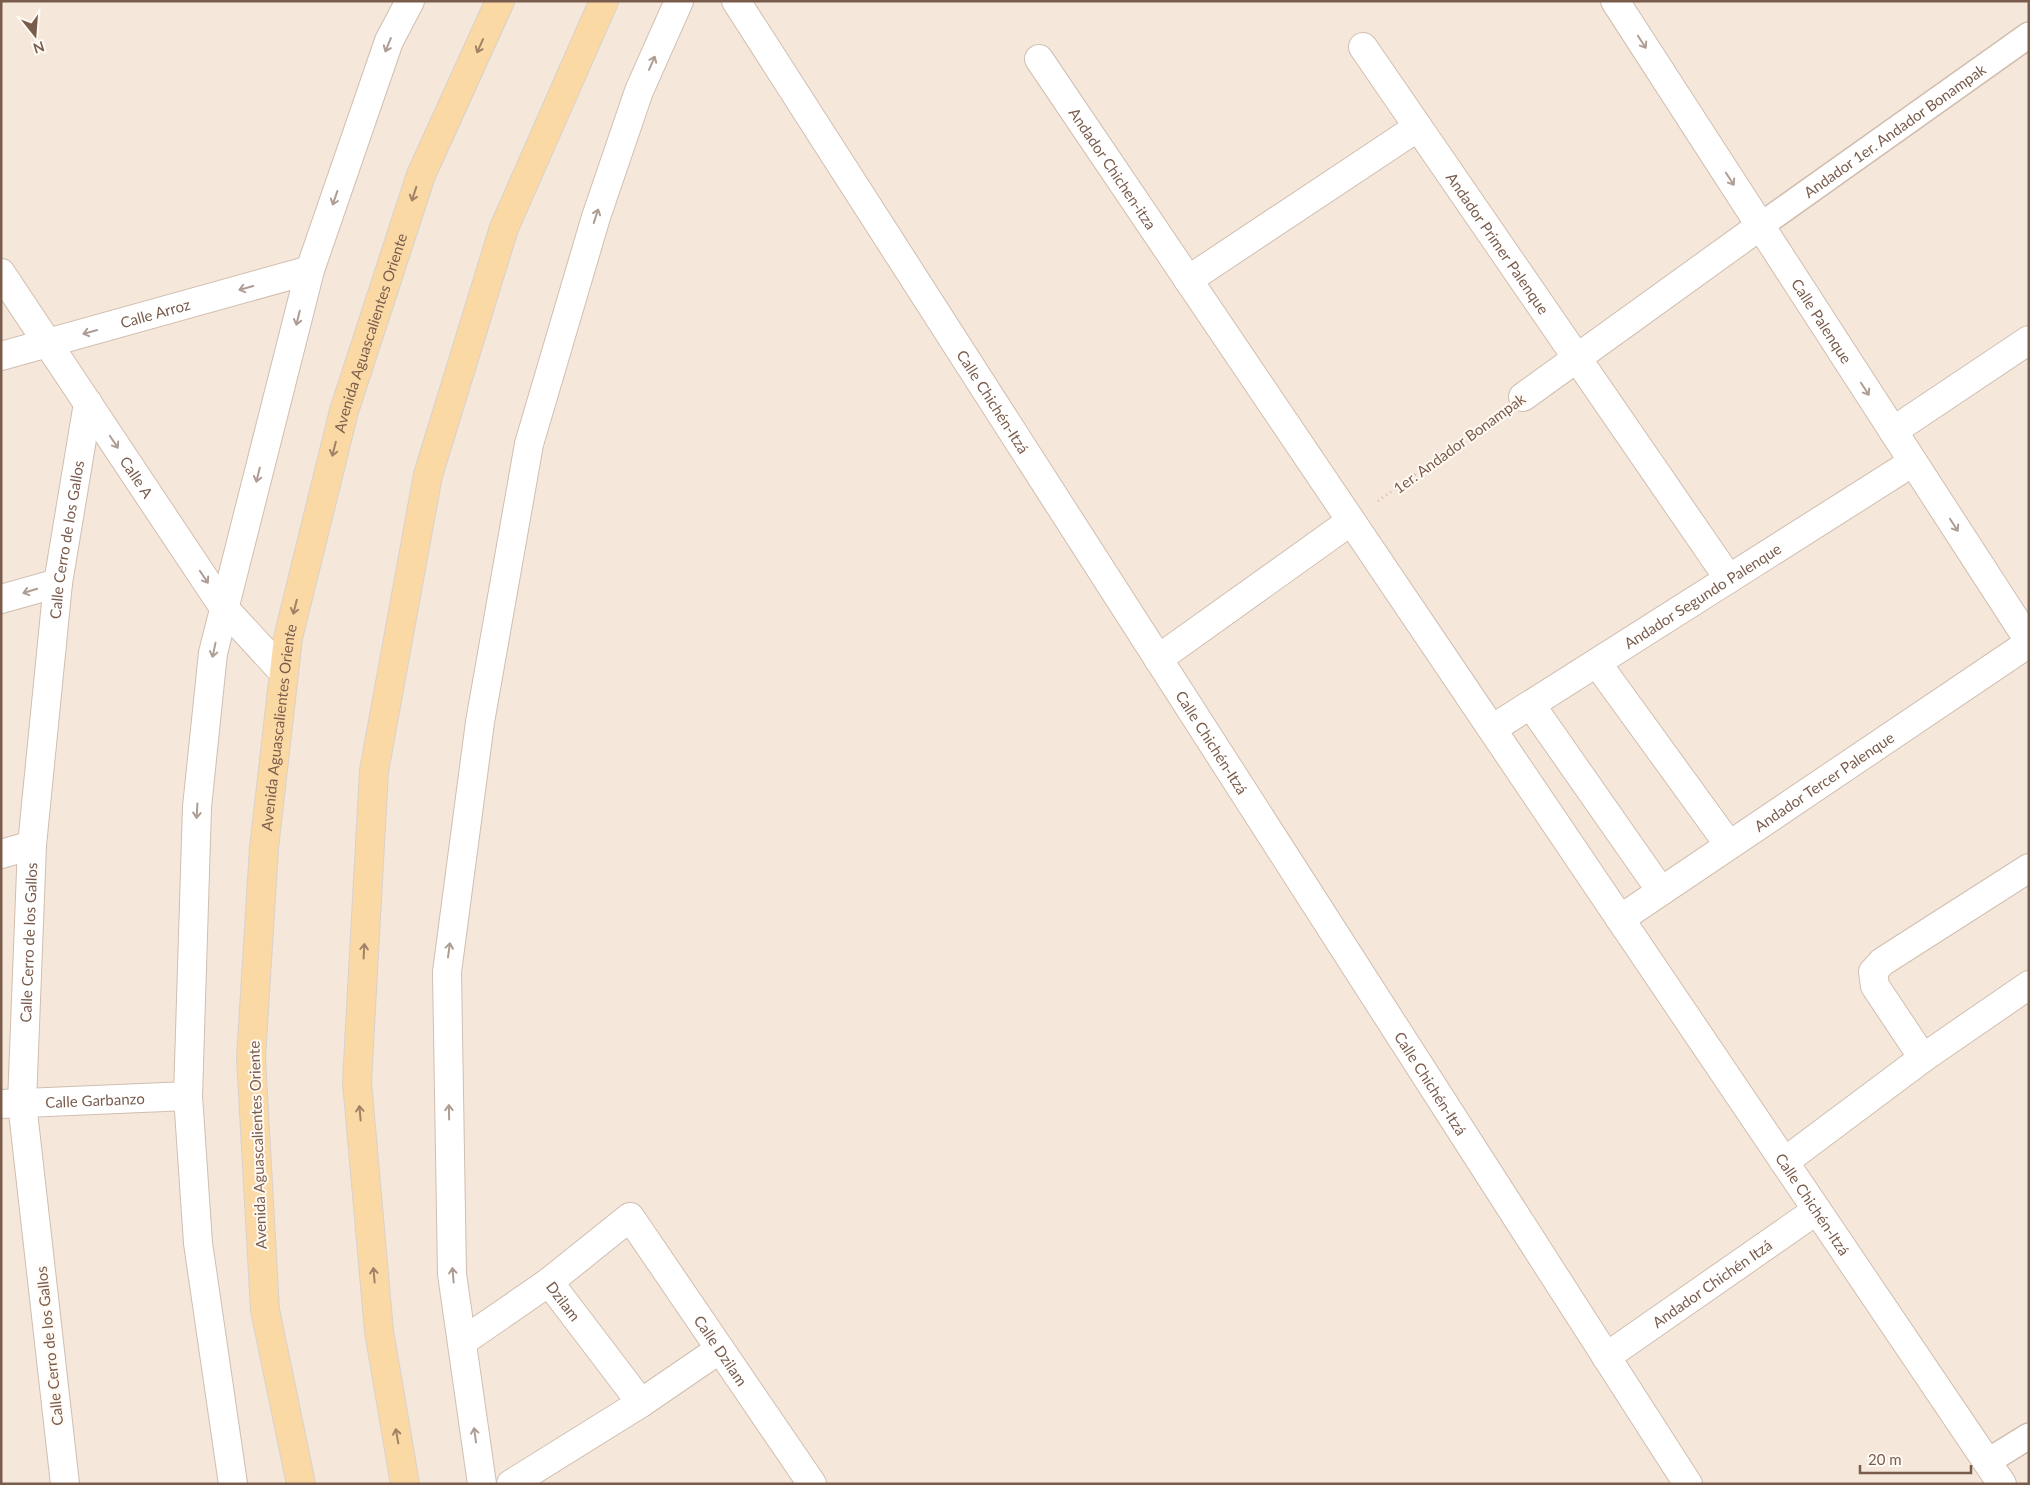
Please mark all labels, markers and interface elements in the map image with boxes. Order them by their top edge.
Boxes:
north arrow [10,10,60,60]
one-way arrow [1637,35,1647,49]
one-way arrow [383,37,392,52]
text: N [31,38,47,58]
one-way arrow [474,38,484,53]
one-way arrow [647,56,657,71]
street label: Andador 1er. Andador Bonampak [1800,60,1989,201]
street label: Andador Chichen-itza [1065,104,1160,233]
street label: Andador Primer Palenque [1443,169,1553,318]
one-way arrow [1725,171,1735,185]
one-way arrow [409,186,419,202]
one-way arrow [330,190,339,206]
one-way arrow [592,208,602,224]
street label: Avenida Aguascalientes Oriente [330,231,410,434]
street label: Calle Palenque [1788,275,1856,367]
one-way arrow [239,284,255,294]
street label: Calle Arroz [118,295,192,331]
one-way arrow [293,309,302,325]
one-way arrow [82,327,98,337]
street label: Calle Chichén-Itzá [953,346,1033,457]
one-way arrow [1861,381,1871,395]
street label: 1er. Andador Bonampak [1390,389,1529,497]
one-way arrow [109,435,119,449]
one-way arrow [329,441,338,457]
street label: Calle A [117,453,157,502]
street label: Calle Cerro de los Gallos [45,459,87,620]
one-way arrow [253,467,262,483]
one-way arrow [1949,518,1959,532]
street label: Andador Segundo Palenque [1620,539,1784,652]
one-way arrow [199,570,209,584]
one-way arrow [22,587,38,597]
one-way arrow [290,599,299,615]
street label: Avenida Aguascalientes Oriente [257,622,300,832]
one-way arrow [209,641,218,657]
street label: Calle Chichén-Itzá [1172,687,1252,797]
street label: Andador Tercer Palenque [1751,728,1897,835]
one-way arrow [193,803,202,819]
street label: Calle Cerro de los Gallos [16,862,40,1023]
one-way arrow [445,942,455,958]
one-way arrow [360,943,369,959]
street label: Calle Chichén-Itzá [1391,1028,1471,1138]
street label: Avenida Aguascalientes Oriente [244,1041,270,1249]
street label: Calle Garbanzo [45,1089,145,1111]
one-way arrow [444,1104,454,1120]
one-way arrow [355,1105,365,1121]
street label: Calle Chichén-Itzá [1772,1150,1854,1259]
street label: Andador Chichén Itzá [1649,1235,1775,1331]
street label: Calle Cerro de los Gallos [32,1265,66,1427]
one-way arrow [369,1267,379,1283]
one-way arrow [448,1267,457,1283]
street label: Dzilam [543,1278,584,1324]
street label: Calle Dzilam [691,1312,751,1389]
one-way arrow [391,1428,401,1444]
one-way arrow [470,1428,480,1444]
scale bar [1860,1442,1971,1474]
text: 20 m [1868,1450,1902,1468]

